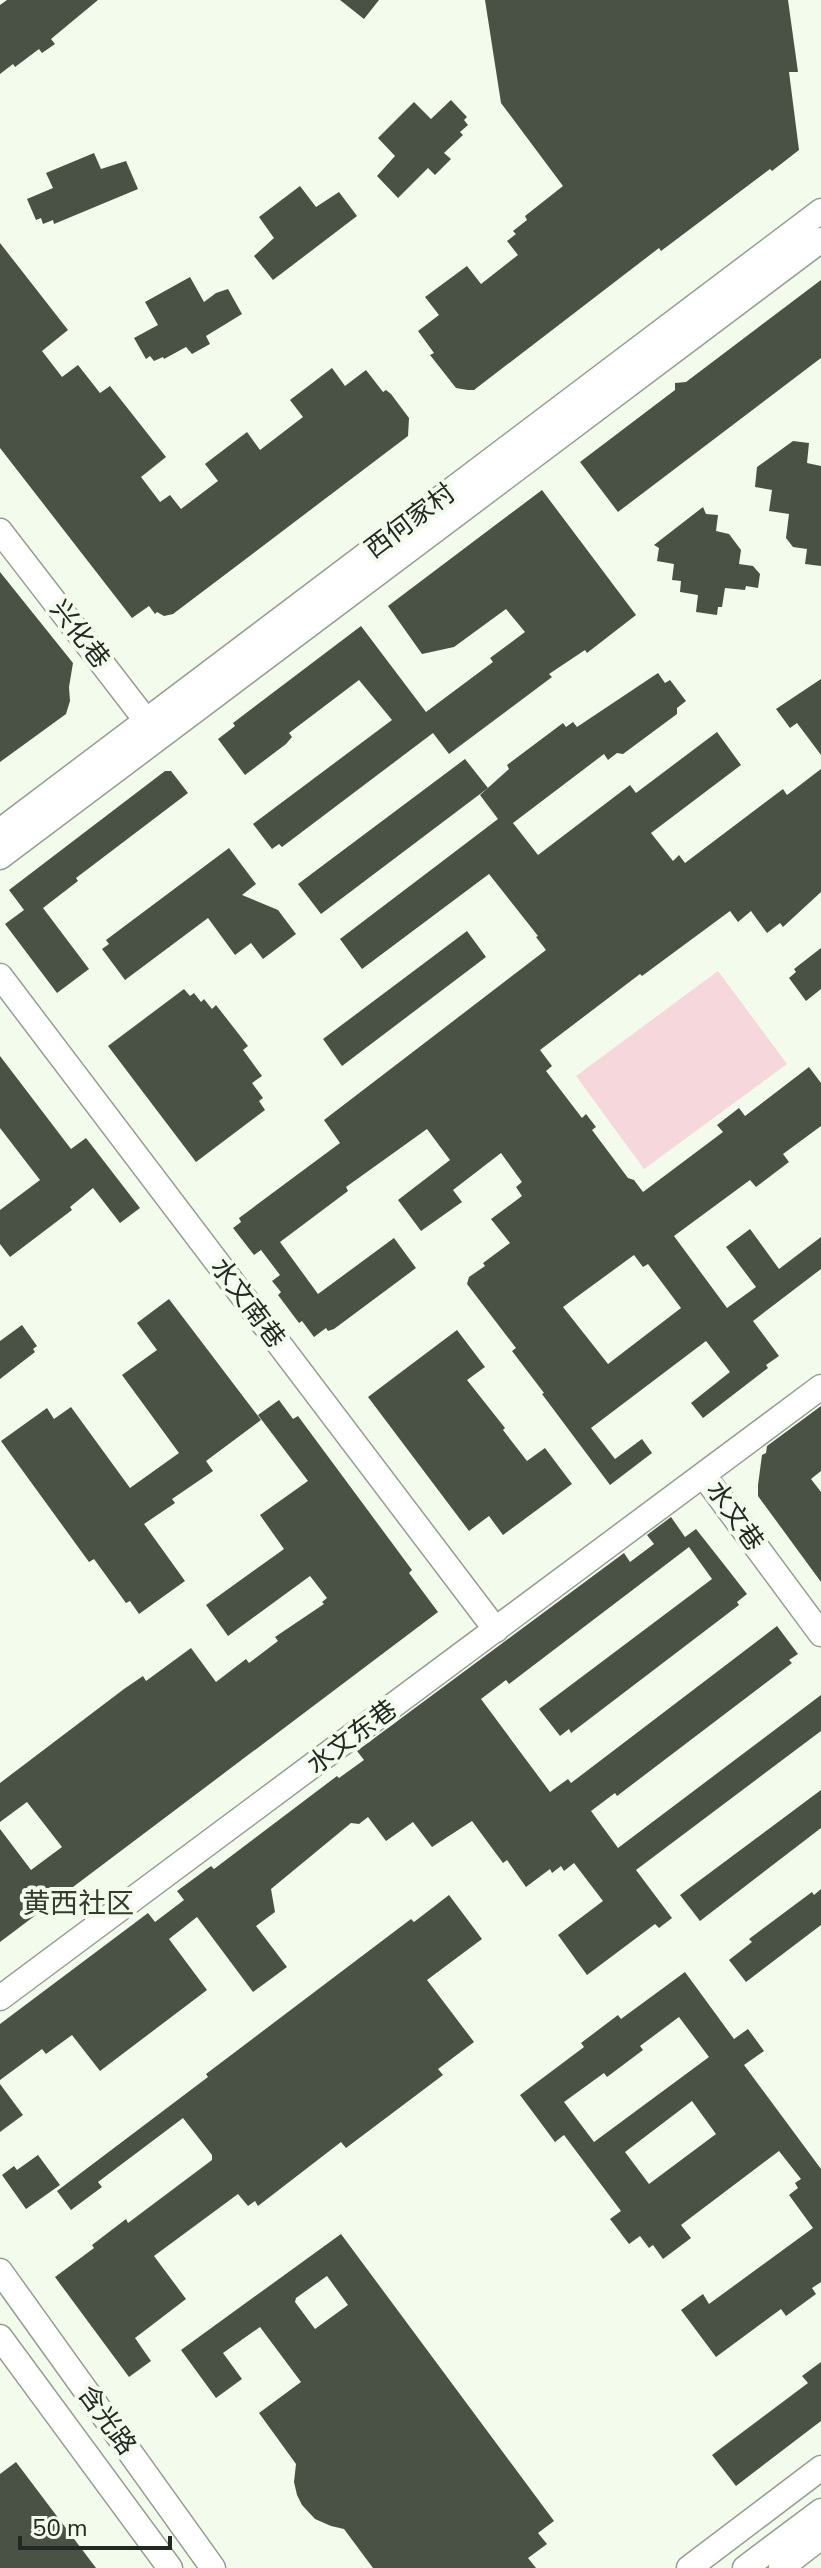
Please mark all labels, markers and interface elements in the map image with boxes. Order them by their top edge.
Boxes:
street label: 西何家村 [358,476,462,566]
street label: 兴化巷 [42,592,118,676]
street label: 水文南巷 [203,1251,293,1355]
street label: 水文巷 [698,1474,772,1558]
street label: 水文东巷 [300,1692,404,1782]
district label: 黄西社区 [22,1885,134,1923]
street label: 含光路 [70,2378,144,2462]
scale bar [20,2500,170,2550]
text: 50 m [32,2512,88,2544]

